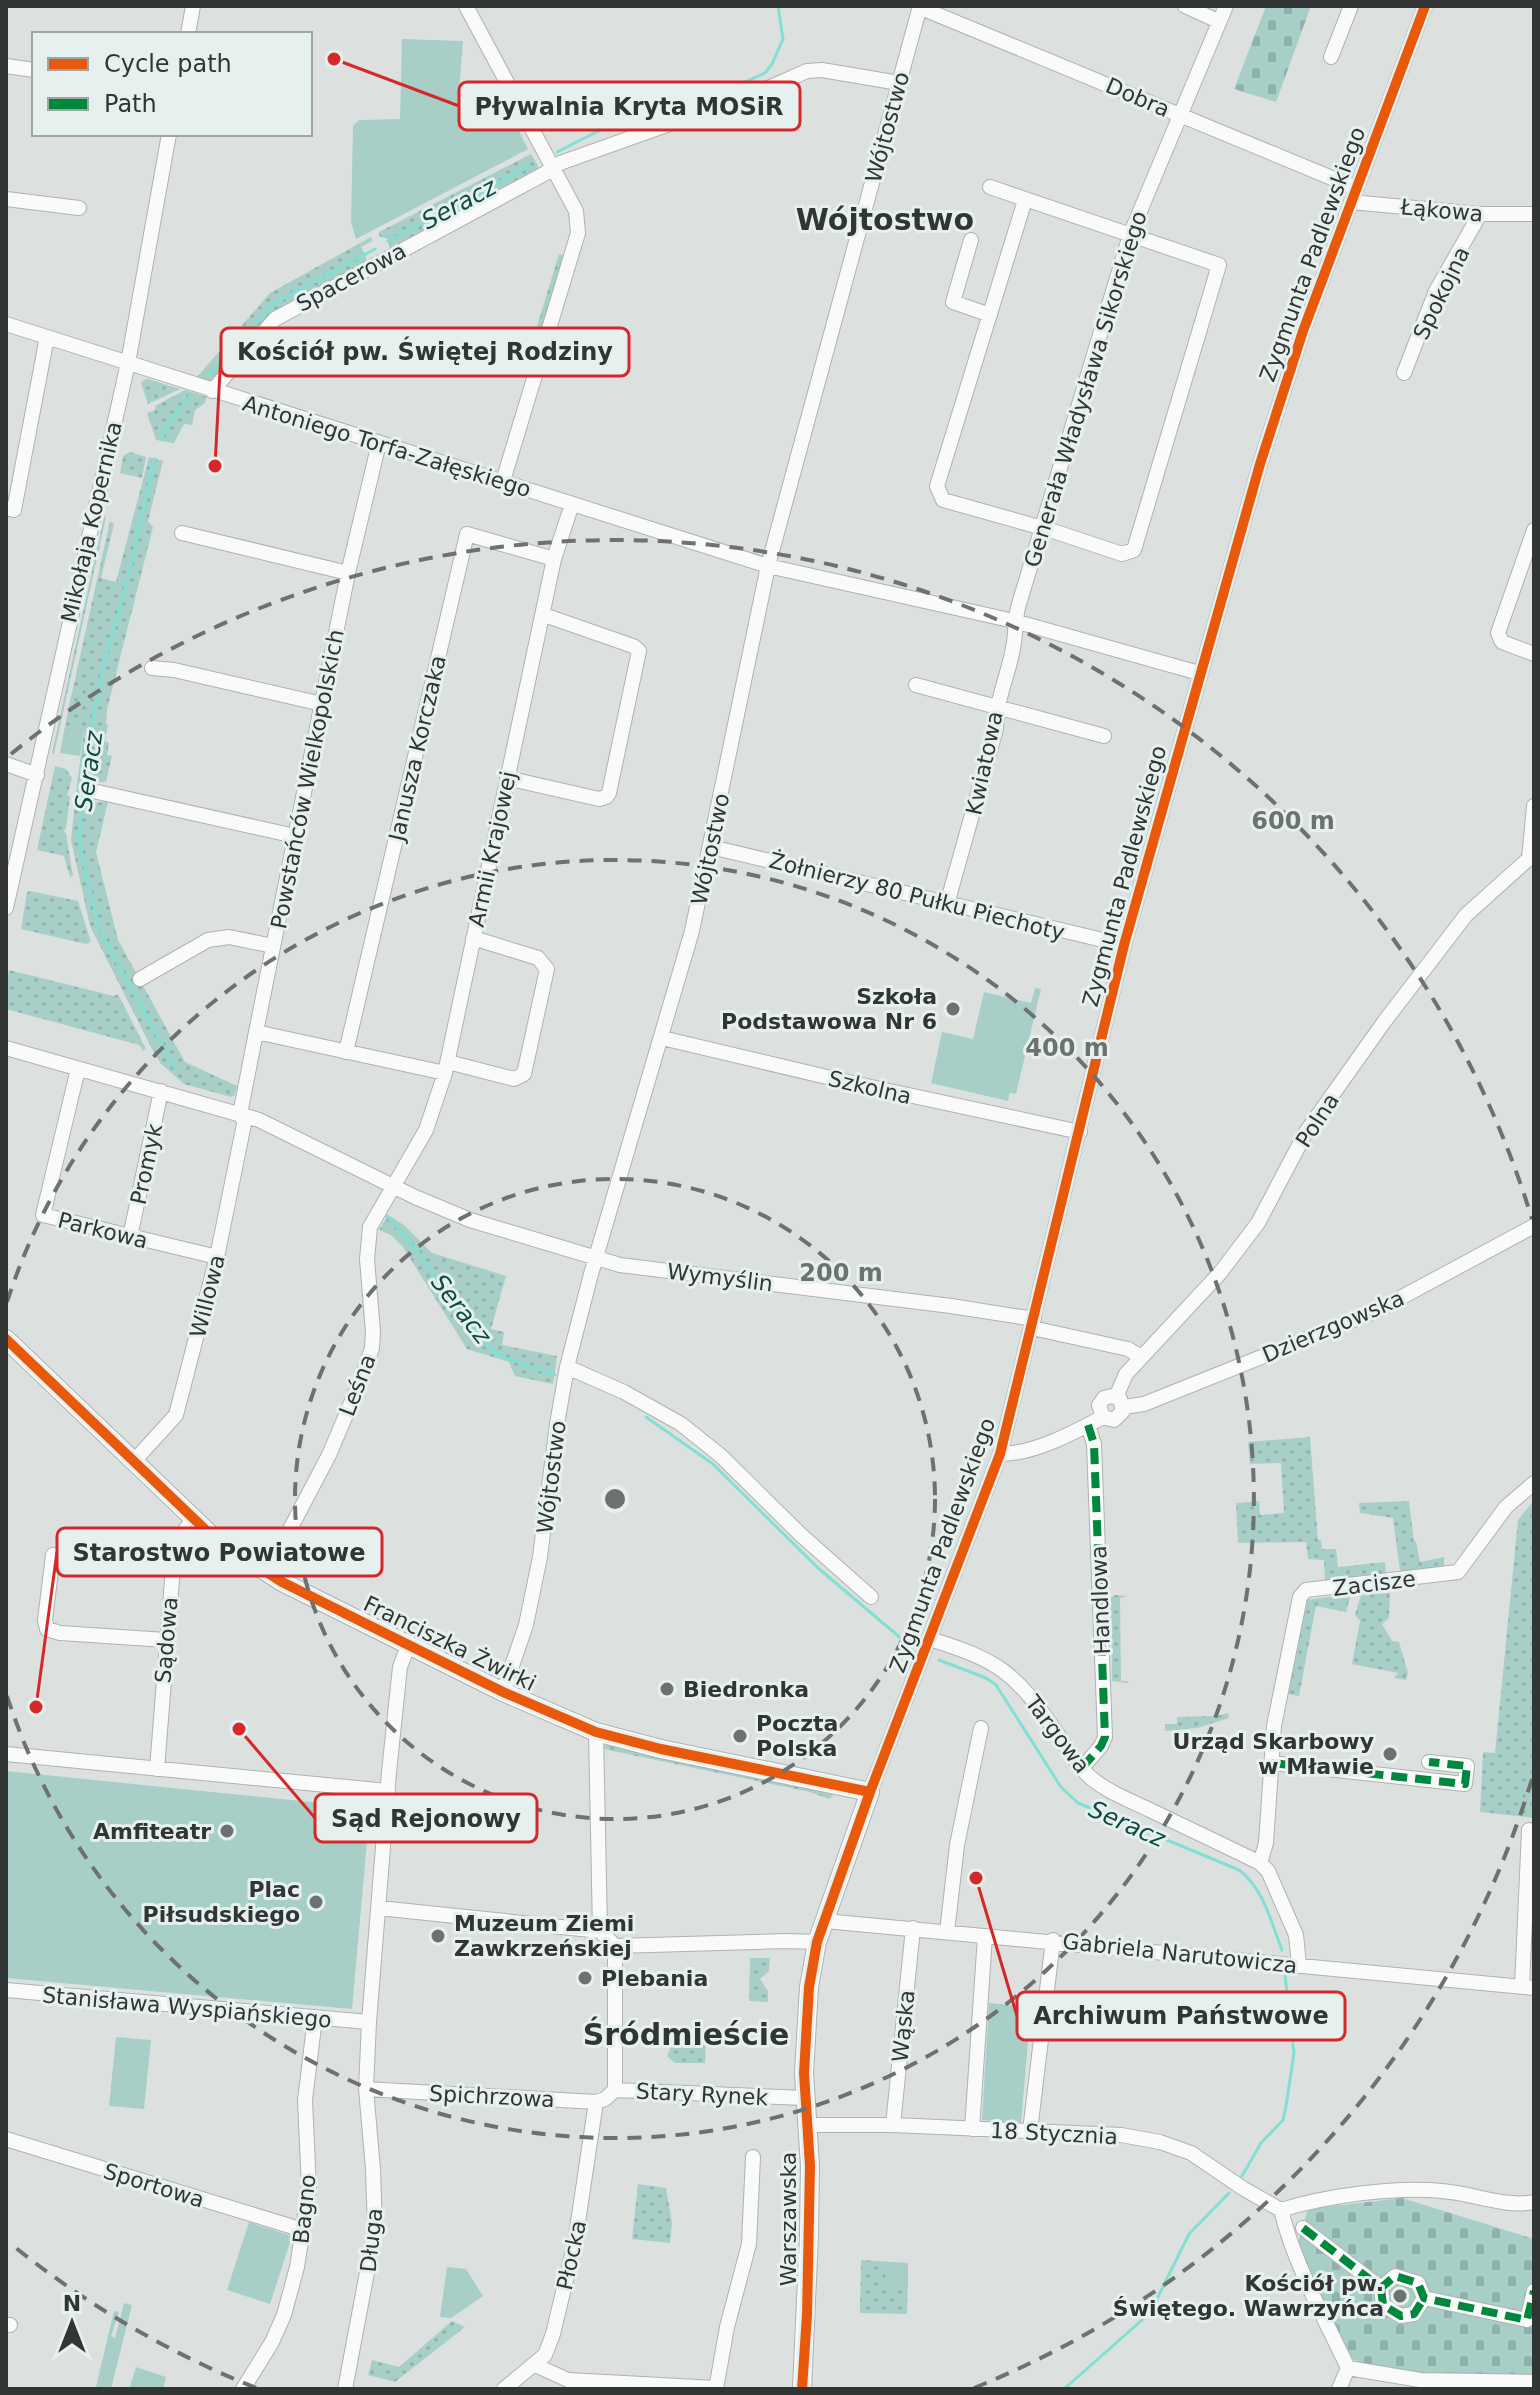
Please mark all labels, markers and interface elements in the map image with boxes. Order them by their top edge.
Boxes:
legend [32,32,312,136]
text: Cycle path [104,50,232,78]
street label: Wójtostwo [861,69,914,185]
street label: Dobra [1102,73,1173,122]
callout: Pływalnia Kryta MOSiR [459,82,800,130]
text: Path [104,90,157,118]
text: Pływalnia Kryta MOSiR [475,93,783,121]
street label: Zygmunta Padlewskiego [1255,123,1370,385]
water label: Seracz [417,172,502,235]
street label: Łąkowa [1399,194,1484,227]
district label: Wójtostwo [796,202,974,237]
street label: Generała Władysława Sikorskiego [1019,208,1152,570]
street label: Spacerowa [292,238,410,317]
street label: Spokojna [1408,243,1475,344]
callout: Kościół pw. Świętej Rodziny [221,328,629,376]
text: Kościół pw. Świętej Rodziny [237,336,613,366]
street label: Antoniego Torfa-Załęskiego [240,391,534,502]
street label: Mikołaja Kopernika [56,419,127,625]
street label: Powstańców Wielkopolskich [266,627,349,931]
street label: Janusza Korczaka [384,653,451,845]
street label: Kwiatowa [961,709,1008,817]
water label: Seracz [70,728,109,813]
street label: Zygmunta Padlewskiego [1078,743,1171,1009]
street label: Armii Krajowej [464,769,521,929]
street label: Wójtostwo [686,791,735,907]
text: 600 m [1251,807,1335,835]
street label: Żołnierzy 80 Pułku Piechoty [767,848,1067,945]
place label: Szkoła Podstawowa Nr 6 [721,984,937,1034]
marker: Szkoła Podstawowa Nr 6 [944,1000,962,1018]
text: 400 m [1025,1034,1109,1062]
street label: Szkolna [826,1066,914,1109]
street label: Polna [1291,1089,1344,1152]
street label: Promyk [126,1121,167,1207]
street label: Parkowa [55,1207,150,1254]
street label: Willowa [185,1252,230,1340]
street label: Wymyślin [666,1259,774,1296]
text: 200 m [799,1259,883,1287]
water label: Seracz [425,1269,498,1350]
street label: Dzierzgowska [1259,1285,1408,1368]
street label: Leśna [334,1351,381,1420]
street label: Zygmunta Padlewskiego [885,1414,1000,1676]
street label: Wójtostwo [532,1419,571,1535]
centre of rings [601,1485,629,1513]
callout: Starostwo Powiatowe [57,1528,382,1576]
text: Starostwo Powiatowe [72,1539,366,1567]
street label: Handlowa [1086,1545,1115,1655]
street label: Zacisze [1331,1566,1417,1601]
street label: Franciszka Żwirki [360,1591,540,1696]
street label: Sądowa [150,1596,183,1684]
place label: Biedronka [683,1677,809,1702]
marker: Biedronka [658,1680,676,1698]
street label: Targowa [1020,1690,1095,1778]
place label: Poczta Polska [756,1711,838,1761]
marker: Poczta Polska [731,1727,749,1745]
place label: Urząd Skarbowy w Mławie [1173,1729,1374,1779]
marker: Urząd Skarbowy w Mławie [1381,1745,1399,1763]
callout: Sąd Rejonowy [315,1794,537,1842]
water label: Seracz [1085,1795,1171,1854]
text: Sąd Rejonowy [331,1805,521,1833]
place label: Amfiteatr [93,1819,211,1844]
marker: Amfiteatr [218,1822,236,1840]
place label: Plac Piłsudskiego [143,1877,300,1927]
marker: Plac Piłsudskiego [307,1893,325,1911]
place label: Muzeum Ziemi Zawkrzeńskiej [454,1911,634,1961]
marker: Muzeum Ziemi Zawkrzeńskiej [429,1927,447,1945]
street label: Gabriela Narutowicza [1061,1929,1299,1978]
place label: Plebania [601,1966,708,1991]
marker: Plebania [576,1969,594,1987]
street label: Stanisława Wyspiańskiego [41,1982,333,2033]
street label: Wąska [887,1989,920,2063]
callout: Archiwum Państwowe [1017,1992,1345,2040]
text: Archiwum Państwowe [1033,2002,1329,2030]
district label: Śródmieście [583,2016,789,2052]
street label: Stary Rynek [635,2079,769,2110]
street label: Spichrzowa [429,2081,555,2112]
street label: 18 Stycznia [990,2118,1118,2149]
street label: Warszawska [776,2152,801,2286]
street label: Sportowa [100,2158,207,2213]
street label: Bagno [288,2173,321,2245]
street label: Długa [356,2207,387,2273]
street label: Płocka [552,2218,591,2292]
place label: Kościół pw. Świętego. Wawrzyńca [1113,2271,1384,2321]
north arrow [32,2283,112,2363]
marker: Kościół pw. Świętego. Wawrzyńca [1391,2287,1409,2305]
text: N [63,2291,81,2316]

